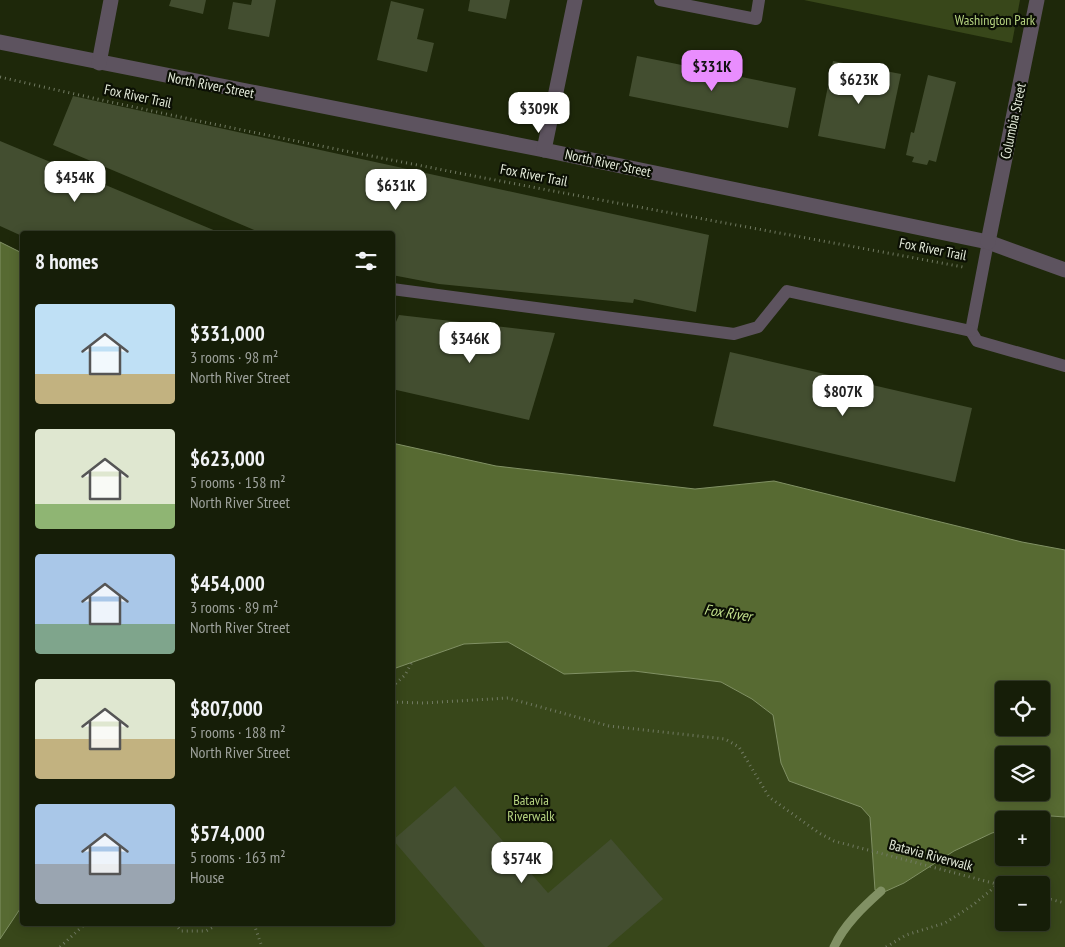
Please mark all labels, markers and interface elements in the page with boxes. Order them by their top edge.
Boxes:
park label: Washington Park [955,11,1036,29]
pin: $331K [677,49,747,92]
text: $331K [693,56,731,76]
pin: $623K [824,62,894,105]
street label: North River Street [166,68,256,102]
text: $623K [840,69,878,89]
street label: Fox River Trail [103,80,174,112]
street label: Columbia Street [996,81,1030,161]
pin: $309K [504,92,574,134]
text: $309K [520,98,558,118]
street label: North River Street [563,145,653,181]
pin: $454K [40,160,110,203]
street label: Fox River Trail [499,160,570,190]
text: $454K [56,167,94,187]
pin: $631K [361,168,431,211]
text: $631K [377,175,415,195]
street label: Fox River Trail [898,234,969,264]
icon: filters [352,247,380,275]
text: 8 homes [35,248,98,275]
text: $331,000 [190,320,265,347]
pin: $346K [435,322,505,364]
icon: home [75,324,135,384]
text: $346K [451,328,489,348]
text: 3 rooms · 98 m² [190,347,278,367]
text: North River Street [190,367,290,387]
pin: $807K [808,374,878,417]
text: $807K [824,381,862,401]
text: $623,000 [190,445,265,472]
icon: home [75,449,135,509]
text: 5 rooms · 158 m² [190,472,286,492]
text: North River Street [190,492,290,512]
text: $454,000 [190,570,265,597]
icon: home [75,574,135,634]
text: 3 rooms · 89 m² [190,597,278,617]
water label: Fox River [703,599,755,626]
text: North River Street [190,617,290,637]
map controls [995,681,1050,931]
button: locate [995,681,1050,736]
text: $807,000 [190,695,263,722]
icon: home [75,699,135,759]
text: 5 rooms · 188 m² [190,722,286,742]
text: North River Street [190,742,290,762]
button: layers [995,746,1050,801]
park label: Batavia Riverwalk [507,791,555,825]
button: + [995,811,1050,866]
text: $574,000 [190,820,265,847]
icon: home [75,824,135,884]
street label: Batavia Riverwalk [887,835,975,875]
pin: $574K [487,842,557,884]
text: 5 rooms · 163 m² [190,847,286,867]
text: $574K [503,848,541,868]
text: House [190,867,224,887]
button: − [995,876,1050,931]

